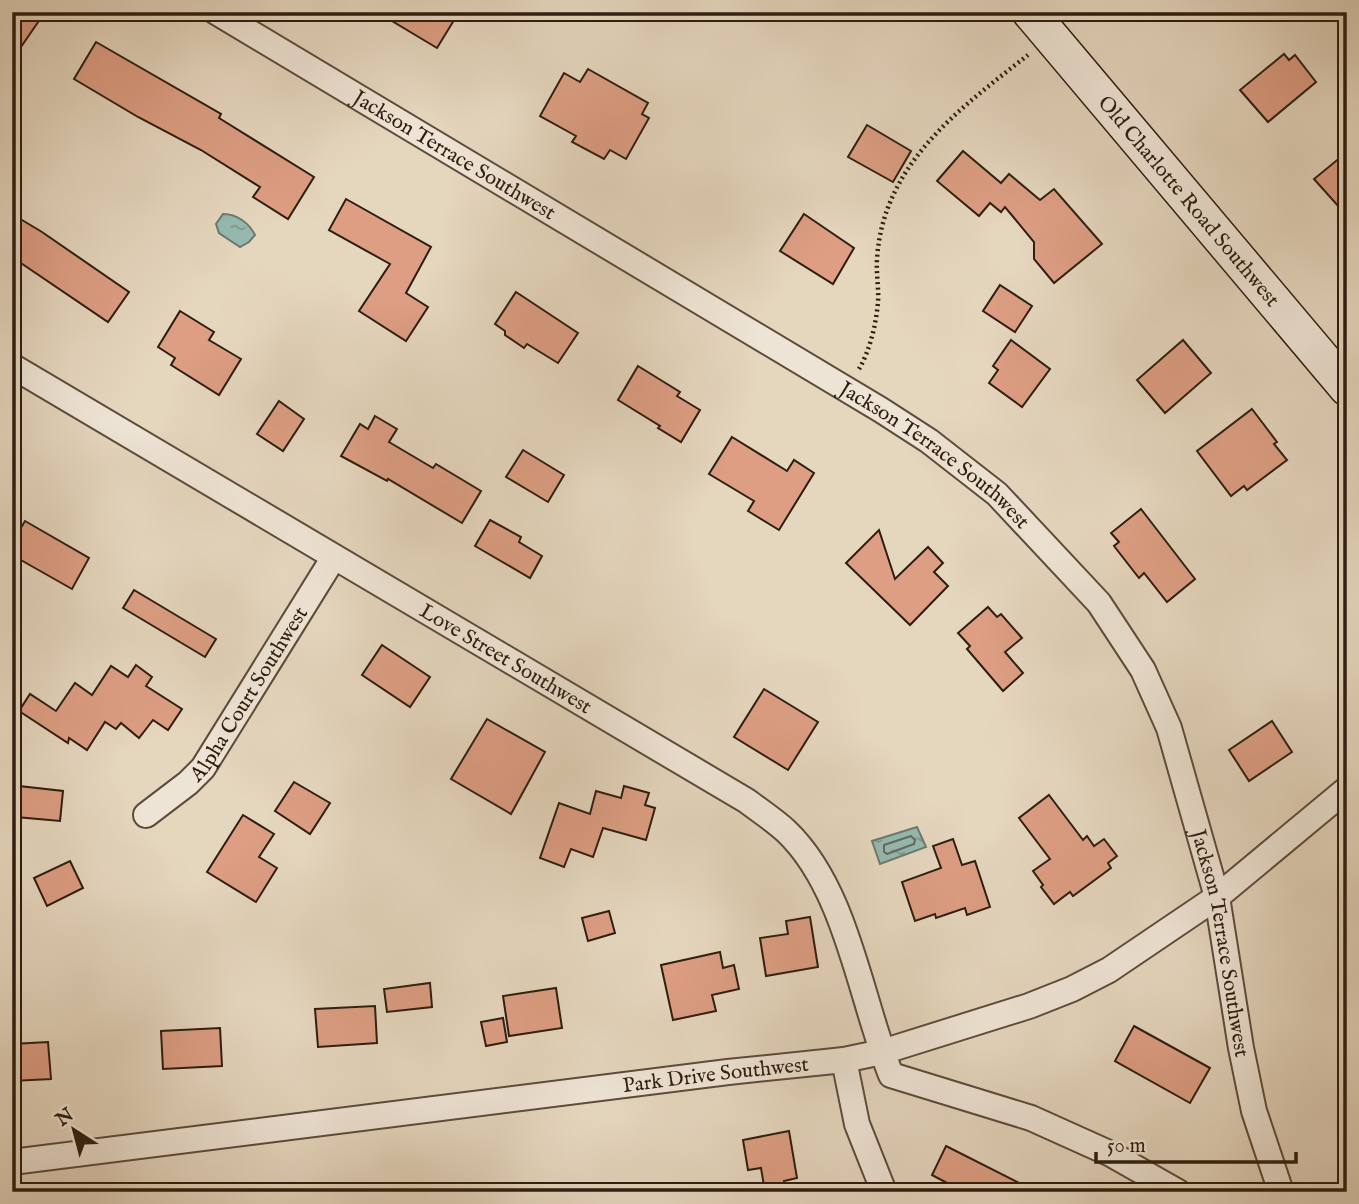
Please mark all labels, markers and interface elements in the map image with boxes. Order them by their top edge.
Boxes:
street label: Jackson Terrace Southwest [346,84,560,227]
street label: Old Charlotte Road Southwest [1091,90,1285,313]
street label: Jackson Terrace Southwest [832,375,1035,535]
street label: Love Street Southwest [414,598,596,721]
street label: Alpha Court Southwest [184,602,315,789]
street label: Jackson Terrace Southwest [1183,825,1255,1060]
street label: Park Drive Southwest [621,1052,810,1100]
north arrow [38,1096,108,1166]
text: N [51,1103,79,1133]
scale bar [1096,1120,1296,1164]
text: 50 m [1107,1133,1146,1160]

